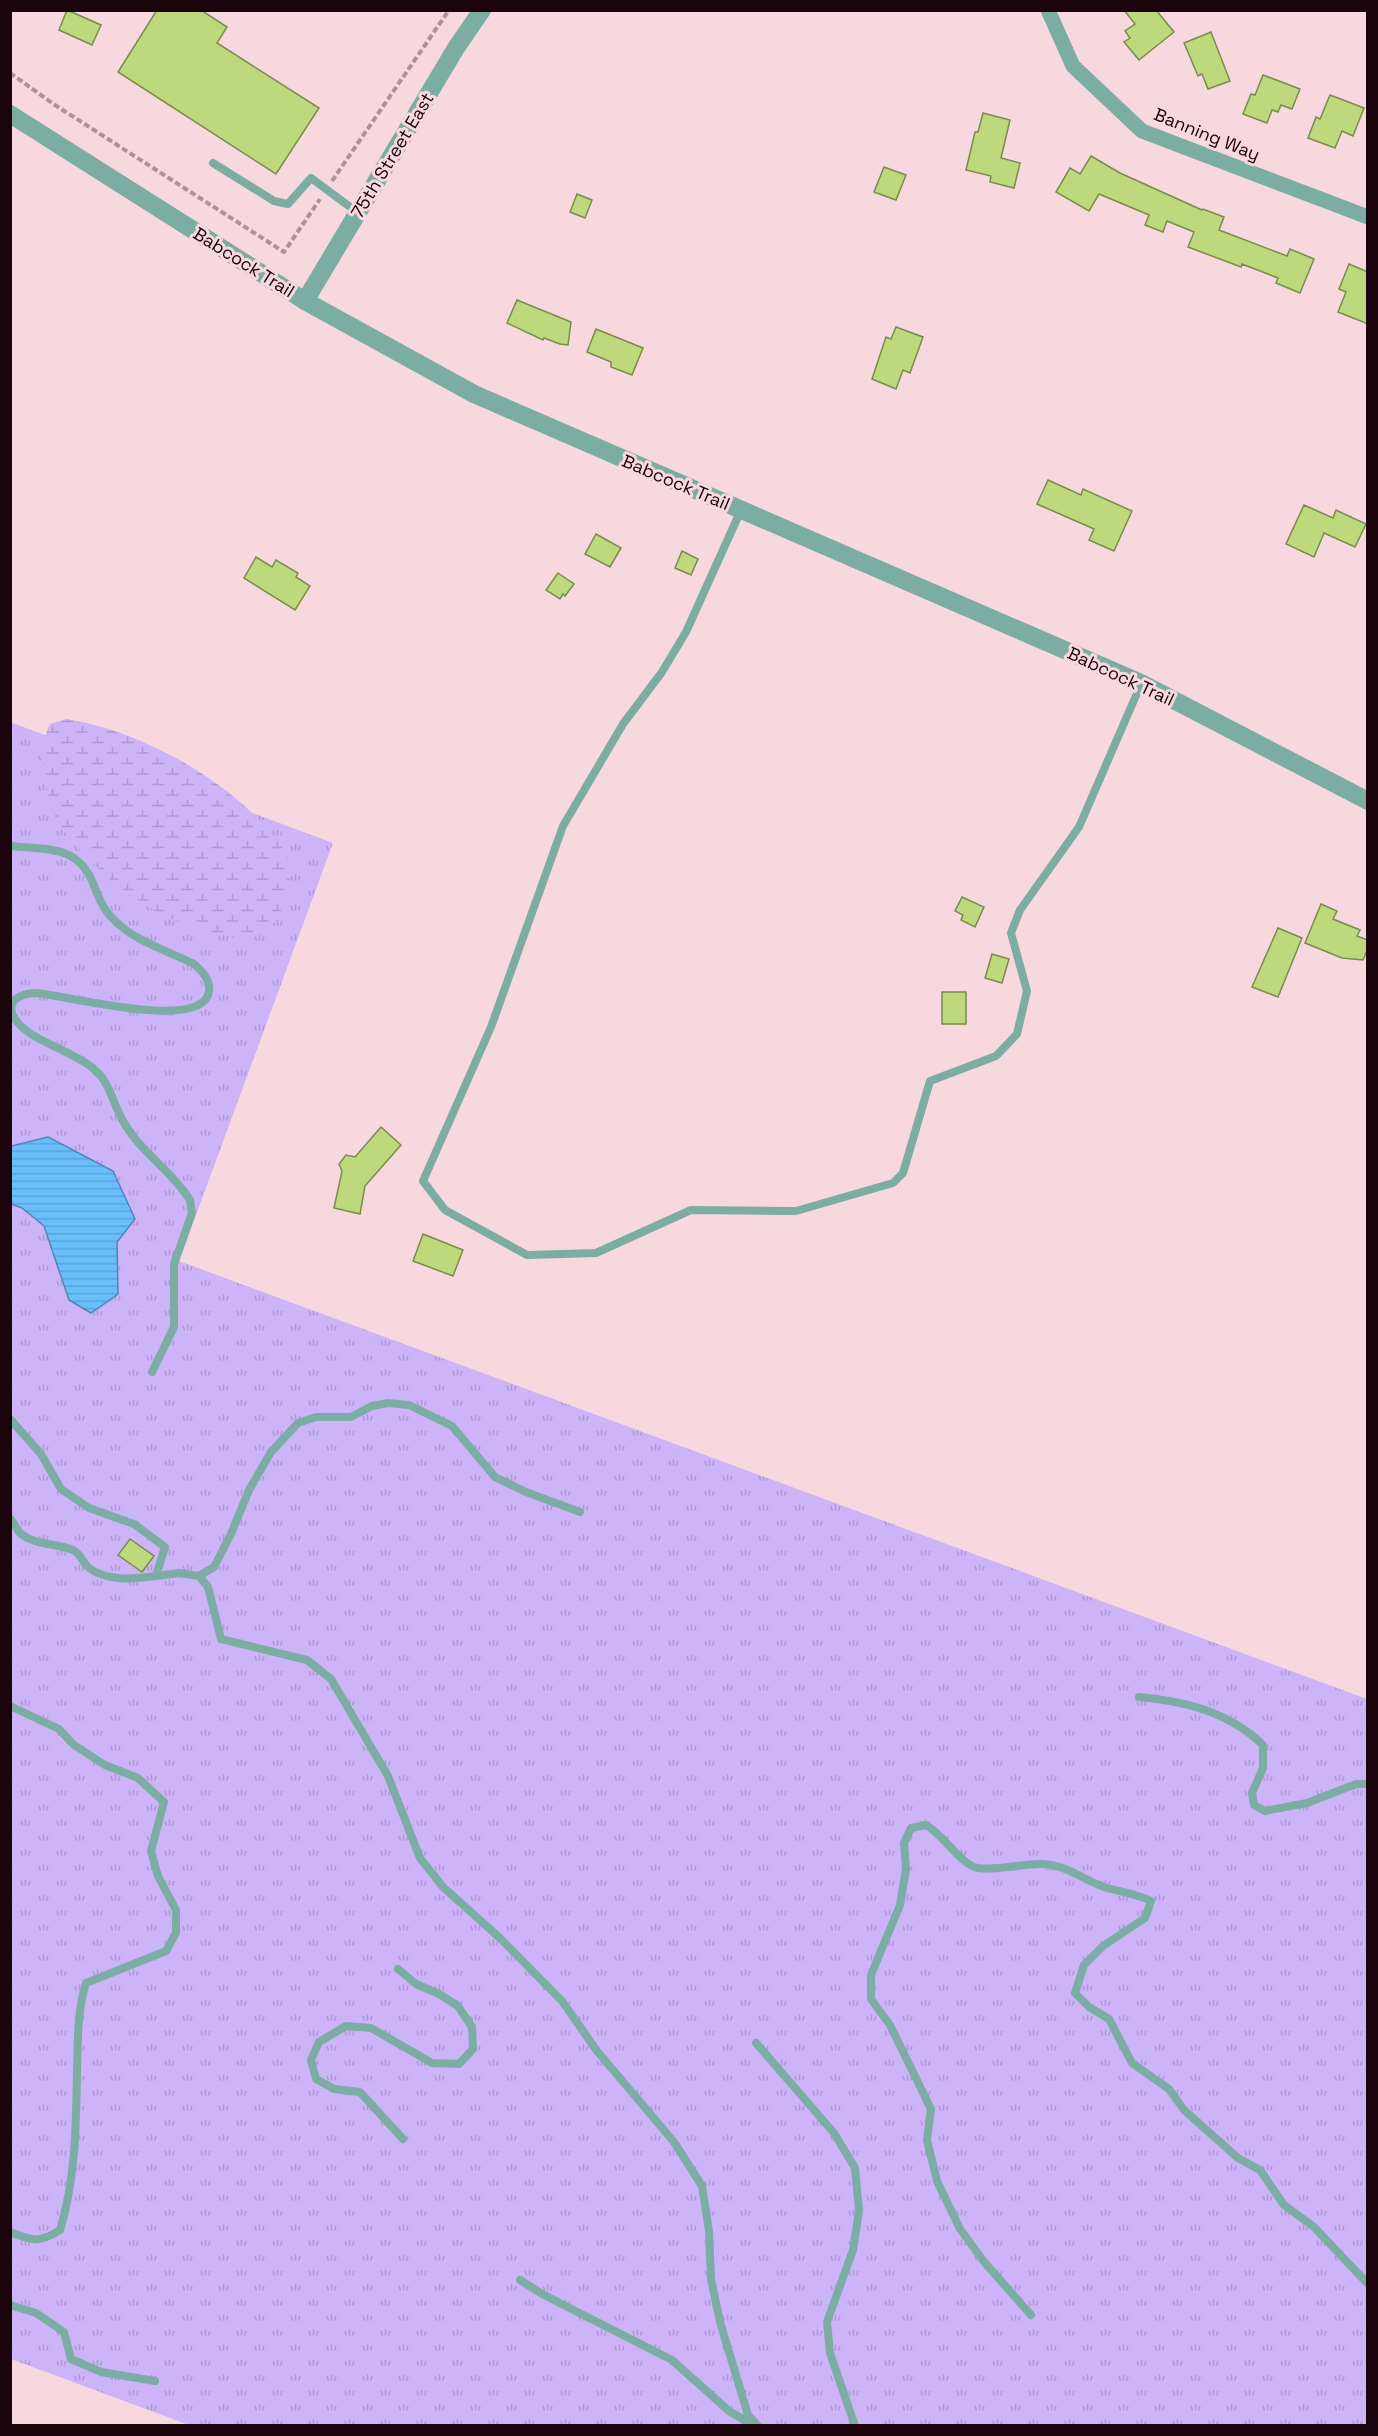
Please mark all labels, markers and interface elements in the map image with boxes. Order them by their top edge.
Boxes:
street label: 75th Street East [345,88,439,222]
street label: Banning Way [1151,102,1263,166]
street label: Babcock Trail [189,222,299,302]
street label: Babcock Trail [618,449,734,515]
street label: Babcock Trail [1064,641,1178,711]

